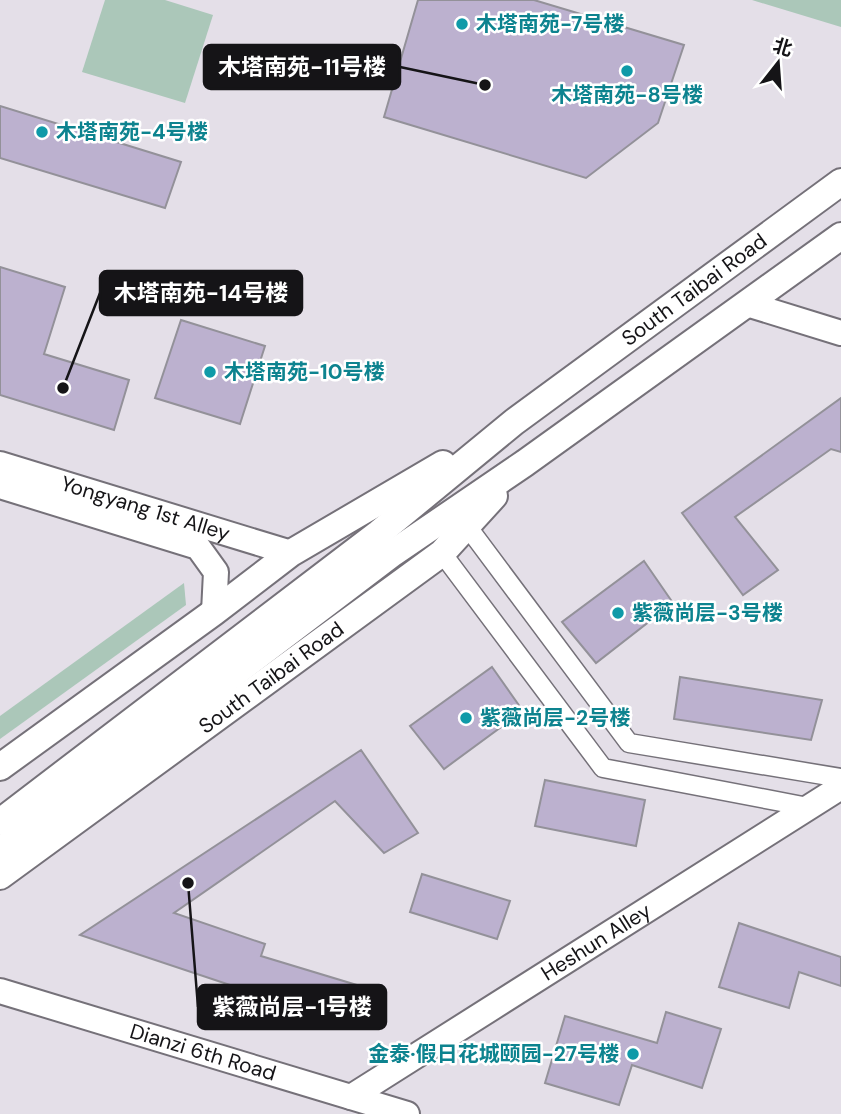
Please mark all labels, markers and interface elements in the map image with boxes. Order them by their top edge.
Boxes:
place label: 木塔南苑-7号楼 [476,10,624,38]
marker: 木塔南苑-7号楼 [454,16,470,32]
north arrow [743,28,813,98]
text: 北 [770,32,796,62]
callout: 木塔南苑-11号楼 [204,45,400,89]
text: 木塔南苑-11号楼 [218,52,386,82]
marker: 木塔南苑-8号楼 [619,63,635,79]
place label: 木塔南苑-8号楼 [551,81,703,109]
place label: 木塔南苑-4号楼 [56,118,208,146]
marker: 木塔南苑-4号楼 [34,124,50,140]
street label: South Taibai Road [616,227,772,352]
callout: 木塔南苑-14号楼 [100,271,302,315]
text: 木塔南苑-14号楼 [114,278,288,308]
place label: 木塔南苑-10号楼 [224,358,385,386]
marker: 木塔南苑-10号楼 [202,364,218,380]
street label: Yongyang 1st Alley [57,469,234,548]
place label: 紫薇尚层-3号楼 [632,599,783,627]
marker: 紫薇尚层-3号楼 [610,605,626,621]
street label: South Taibai Road [193,615,350,740]
place label: 紫薇尚层-2号楼 [480,704,630,732]
marker: 紫薇尚层-2号楼 [458,710,474,726]
street label: Heshun Alley [536,897,657,987]
callout: 紫薇尚层-1号楼 [198,985,386,1029]
text: 紫薇尚层-1号楼 [212,992,372,1022]
street label: Dianzi 6th Road [126,1017,279,1088]
place label: 金泰·假日花城颐园-27号楼 [368,1040,619,1068]
marker: 金泰·假日花城颐园-27号楼 [625,1046,641,1062]

